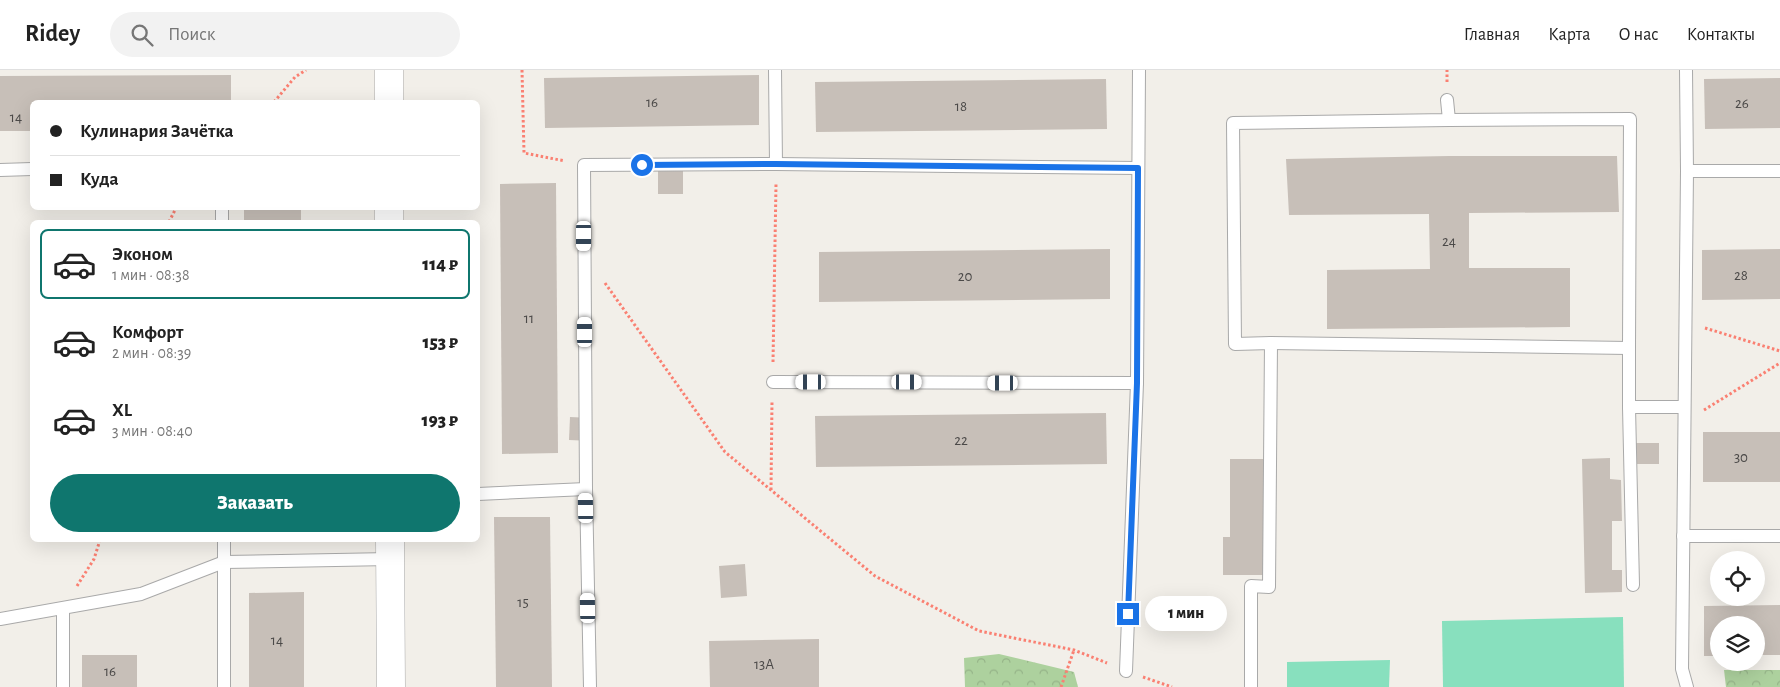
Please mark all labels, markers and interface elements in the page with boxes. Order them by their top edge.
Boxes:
search box [110,12,460,57]
icon: search [128,21,156,49]
text: Ridey [25,22,80,46]
text: Поиск [168,25,216,44]
text: Главная [1464,26,1520,44]
text: Карта [1548,26,1590,44]
text: О нас [1618,26,1659,44]
text: Контакты [1687,26,1755,44]
house number: 16 [646,95,658,110]
house number: 26 [1735,96,1749,111]
house number: 18 [955,99,967,114]
house number: 14 [10,110,22,125]
text: Кулинария Зачётка [80,122,234,141]
route start [631,154,653,176]
text: Куда [80,170,119,189]
car [576,221,591,251]
house number: 24 [1442,234,1456,249]
icon: car [52,242,97,287]
text: Эконом [112,245,173,264]
text: 114 ₽ [422,255,458,274]
text: 1 мин · 08:38 [112,267,190,283]
house number: 28 [1734,268,1748,283]
house number: 20 [958,269,972,284]
house number: 11 [524,311,534,326]
car [577,317,592,347]
icon: car [52,320,97,365]
text: Комфорт [112,323,183,342]
text: 153 ₽ [422,333,458,352]
text: 2 мин · 08:39 [112,345,191,361]
car [796,375,826,390]
car [892,375,922,390]
car [988,376,1018,391]
icon: car [52,398,97,443]
text: XL [112,401,132,420]
text: 193 ₽ [421,411,458,430]
text: 3 мин · 08:40 [112,423,193,439]
house number: 22 [954,433,968,448]
house number: 30 [1734,450,1748,465]
button: Заказать [50,474,460,532]
car [578,493,593,523]
map controls [1710,551,1765,671]
button: locate [1710,551,1765,606]
car [580,593,595,623]
house number: 15 [517,595,529,610]
callout: 1 мин [1146,596,1228,632]
route end [1117,603,1139,625]
text: 1 мин [1168,605,1204,621]
button: layers [1710,616,1765,671]
house number: 14 [271,633,283,648]
house number: 13А [754,657,774,672]
house number: 16 [104,664,116,679]

